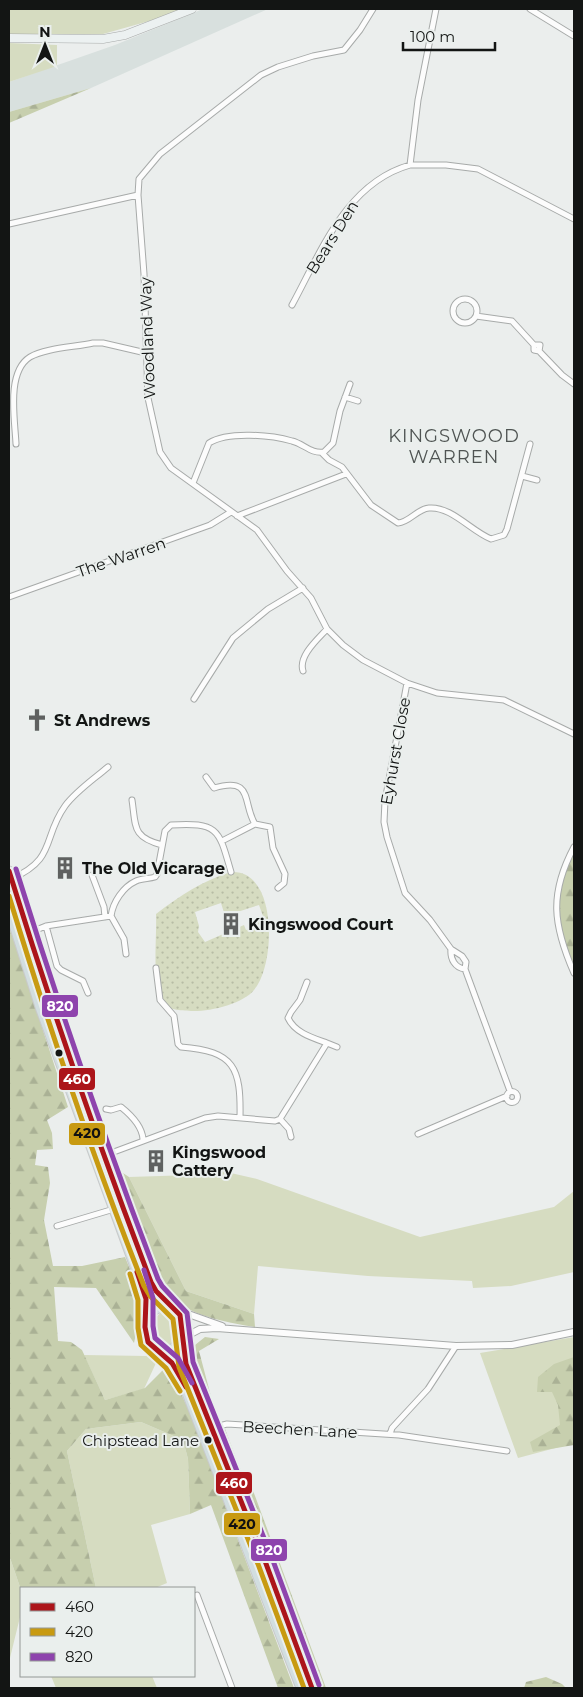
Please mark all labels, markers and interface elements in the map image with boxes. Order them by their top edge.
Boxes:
north arrow [20,20,70,70]
scale bar [403,20,496,52]
text: N [39,23,51,41]
text: 100 m [410,27,455,46]
street label: Bears Den [302,197,362,277]
street label: Woodland Way [136,276,159,399]
district label: KINGSWOOD WARREN [388,425,520,468]
street label: The Warren [74,533,168,582]
street label: Eyhurst Close [377,696,414,806]
church icon: St Andrews [24,707,50,733]
place label: St Andrews [54,711,151,730]
building icon: The Old Vicarage [52,855,78,881]
place label: The Old Vicarage [82,859,225,878]
building icon: Kingswood Court [218,911,244,937]
place label: Kingswood Court [248,915,394,934]
line badge: 820 [41,994,79,1018]
text: 820 [46,997,74,1015]
unlabelled marker [54,1048,64,1058]
line badge: 460 [58,1067,96,1091]
text: 460 [63,1070,91,1088]
line badge: 420 [68,1122,106,1146]
text: 420 [73,1124,101,1142]
place label: Kingswood Cattery [172,1143,266,1180]
building icon: Kingswood Cattery [143,1148,169,1174]
street label: Beechen Lane [242,1417,358,1442]
place label: Chipstead Lane [82,1431,199,1450]
marker: Chipstead Lane [203,1435,213,1445]
line badge: 460 [215,1471,253,1495]
text: 460 [220,1474,248,1492]
line badge: 420 [223,1512,261,1536]
text: 420 [228,1515,256,1533]
line badge: 820 [250,1538,288,1562]
text: 820 [255,1541,283,1559]
legend [20,1587,195,1677]
text: 460 [65,1597,94,1616]
text: 420 [65,1622,93,1641]
text: 820 [65,1647,93,1666]

